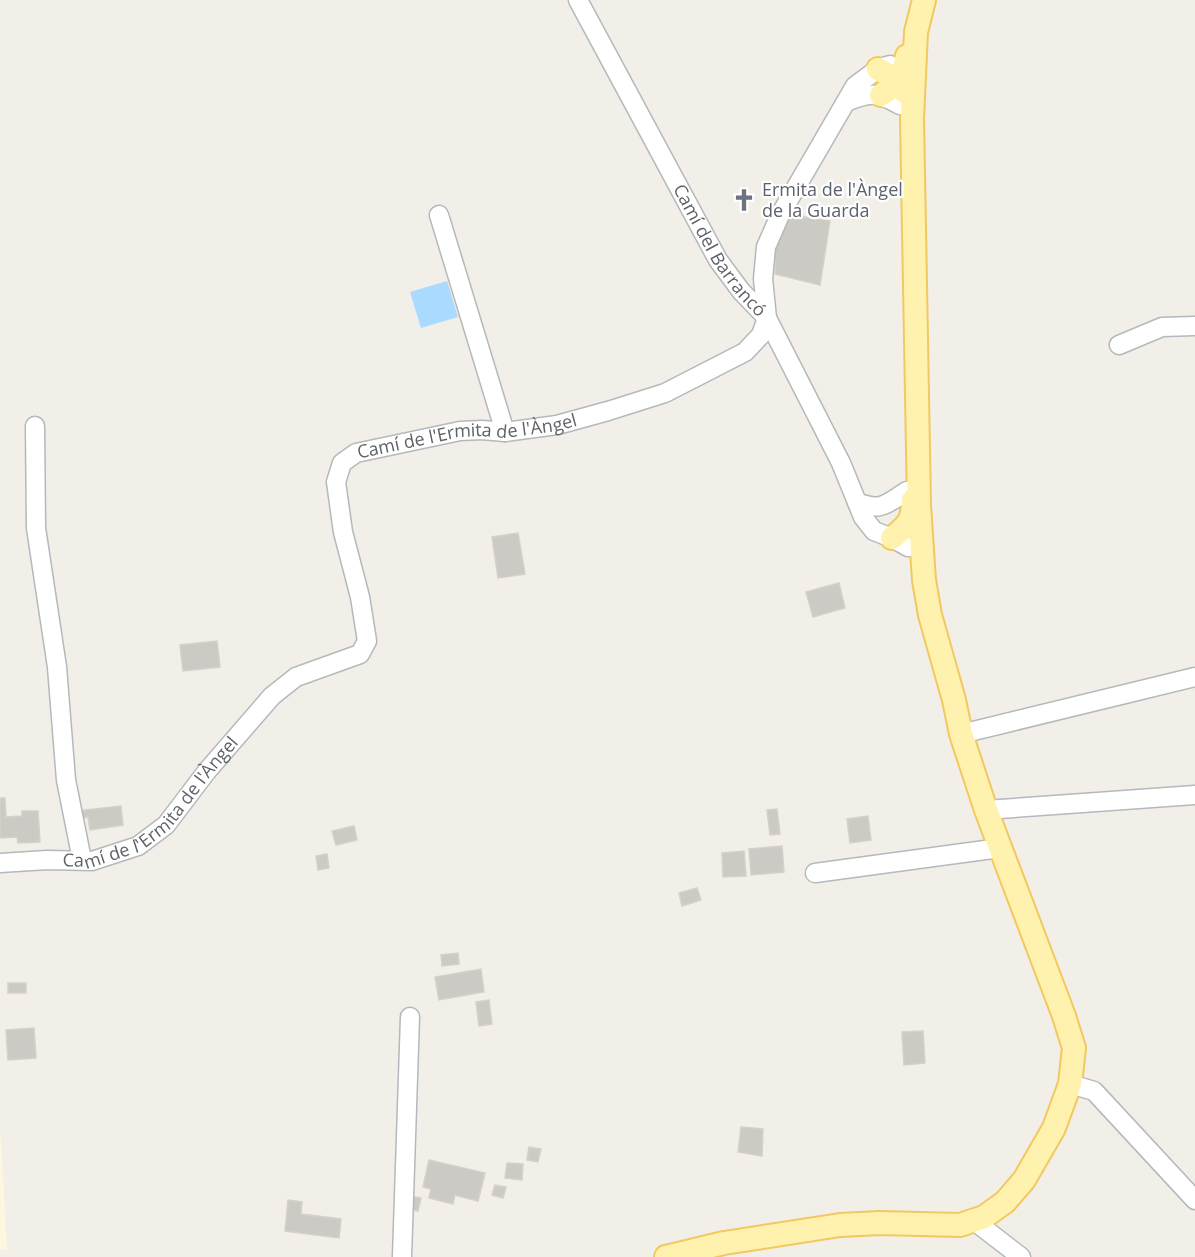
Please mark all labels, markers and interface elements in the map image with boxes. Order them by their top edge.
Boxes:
place label: Ermita de l'Àngel de la Guarda [762,177,903,222]
street label: Camí del Barrancó [668,179,772,321]
church icon: Ermita de l'Àngel de la Guarda [731,187,757,213]
street label: Camí de l'Ermita de l'Àngel [355,407,579,463]
street label: Camí de l'Ermita de l'Àngel [62,731,243,874]

